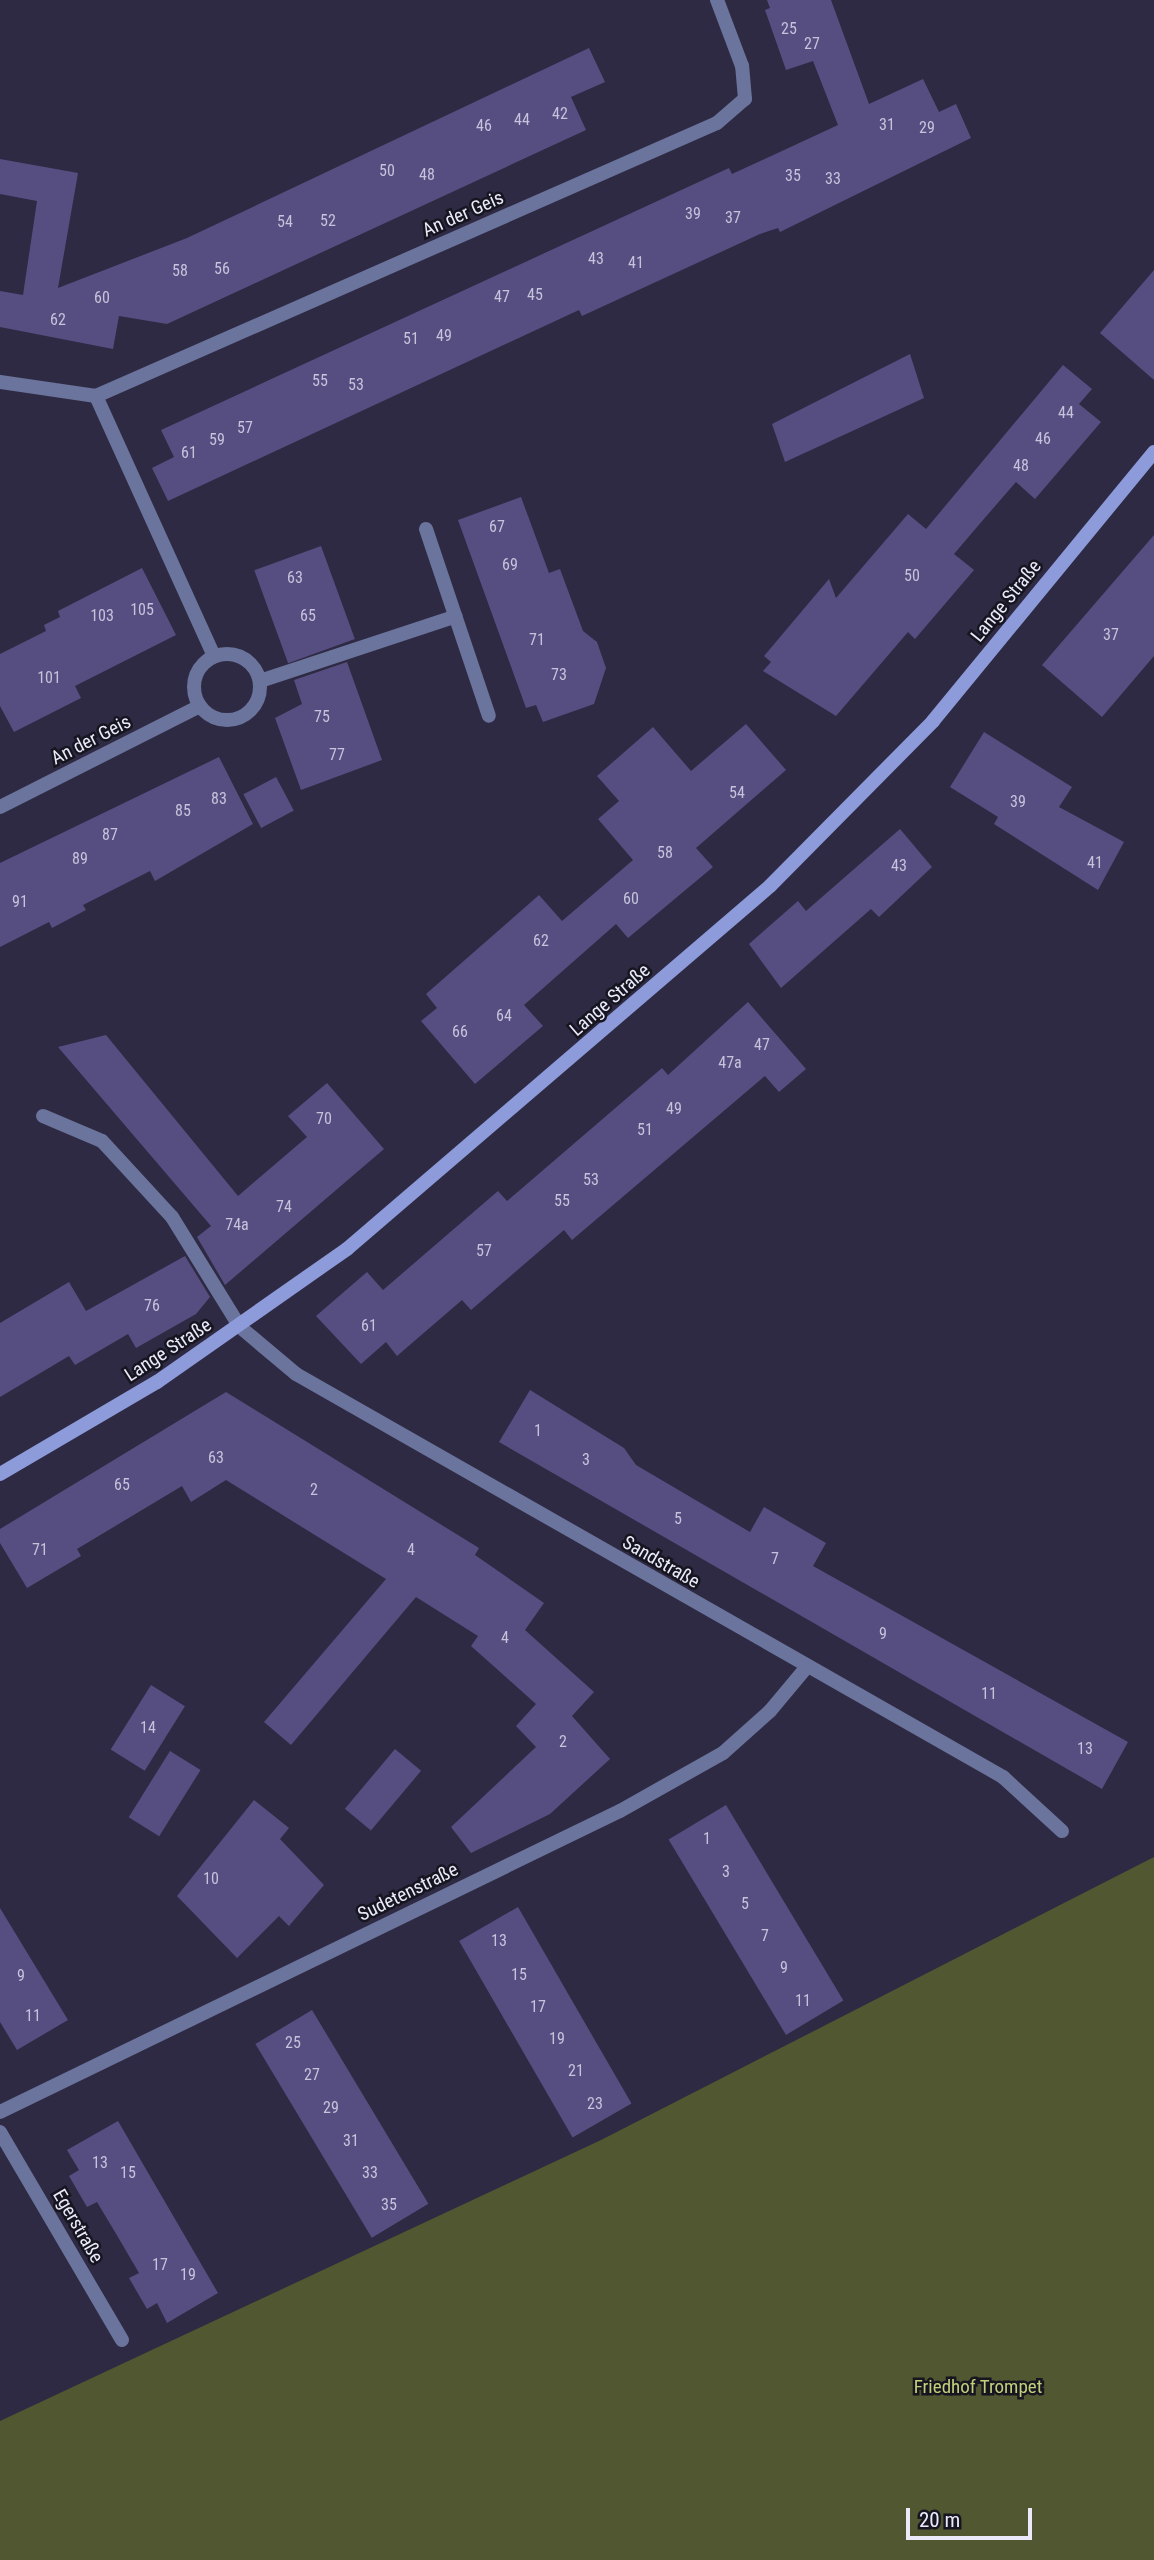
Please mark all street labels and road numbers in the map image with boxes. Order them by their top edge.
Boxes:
street label: An der Geis [419,186,507,242]
street label: Lange Straße [966,555,1046,647]
street label: An der Geis [47,710,135,770]
street label: Lange Straße [565,959,655,1041]
street label: Lange Straße [120,1314,216,1386]
street label: Sandstraße [618,1531,704,1593]
street label: Sudetenstraße [354,1858,462,1926]
street label: Egerstraße [48,2185,108,2267]

